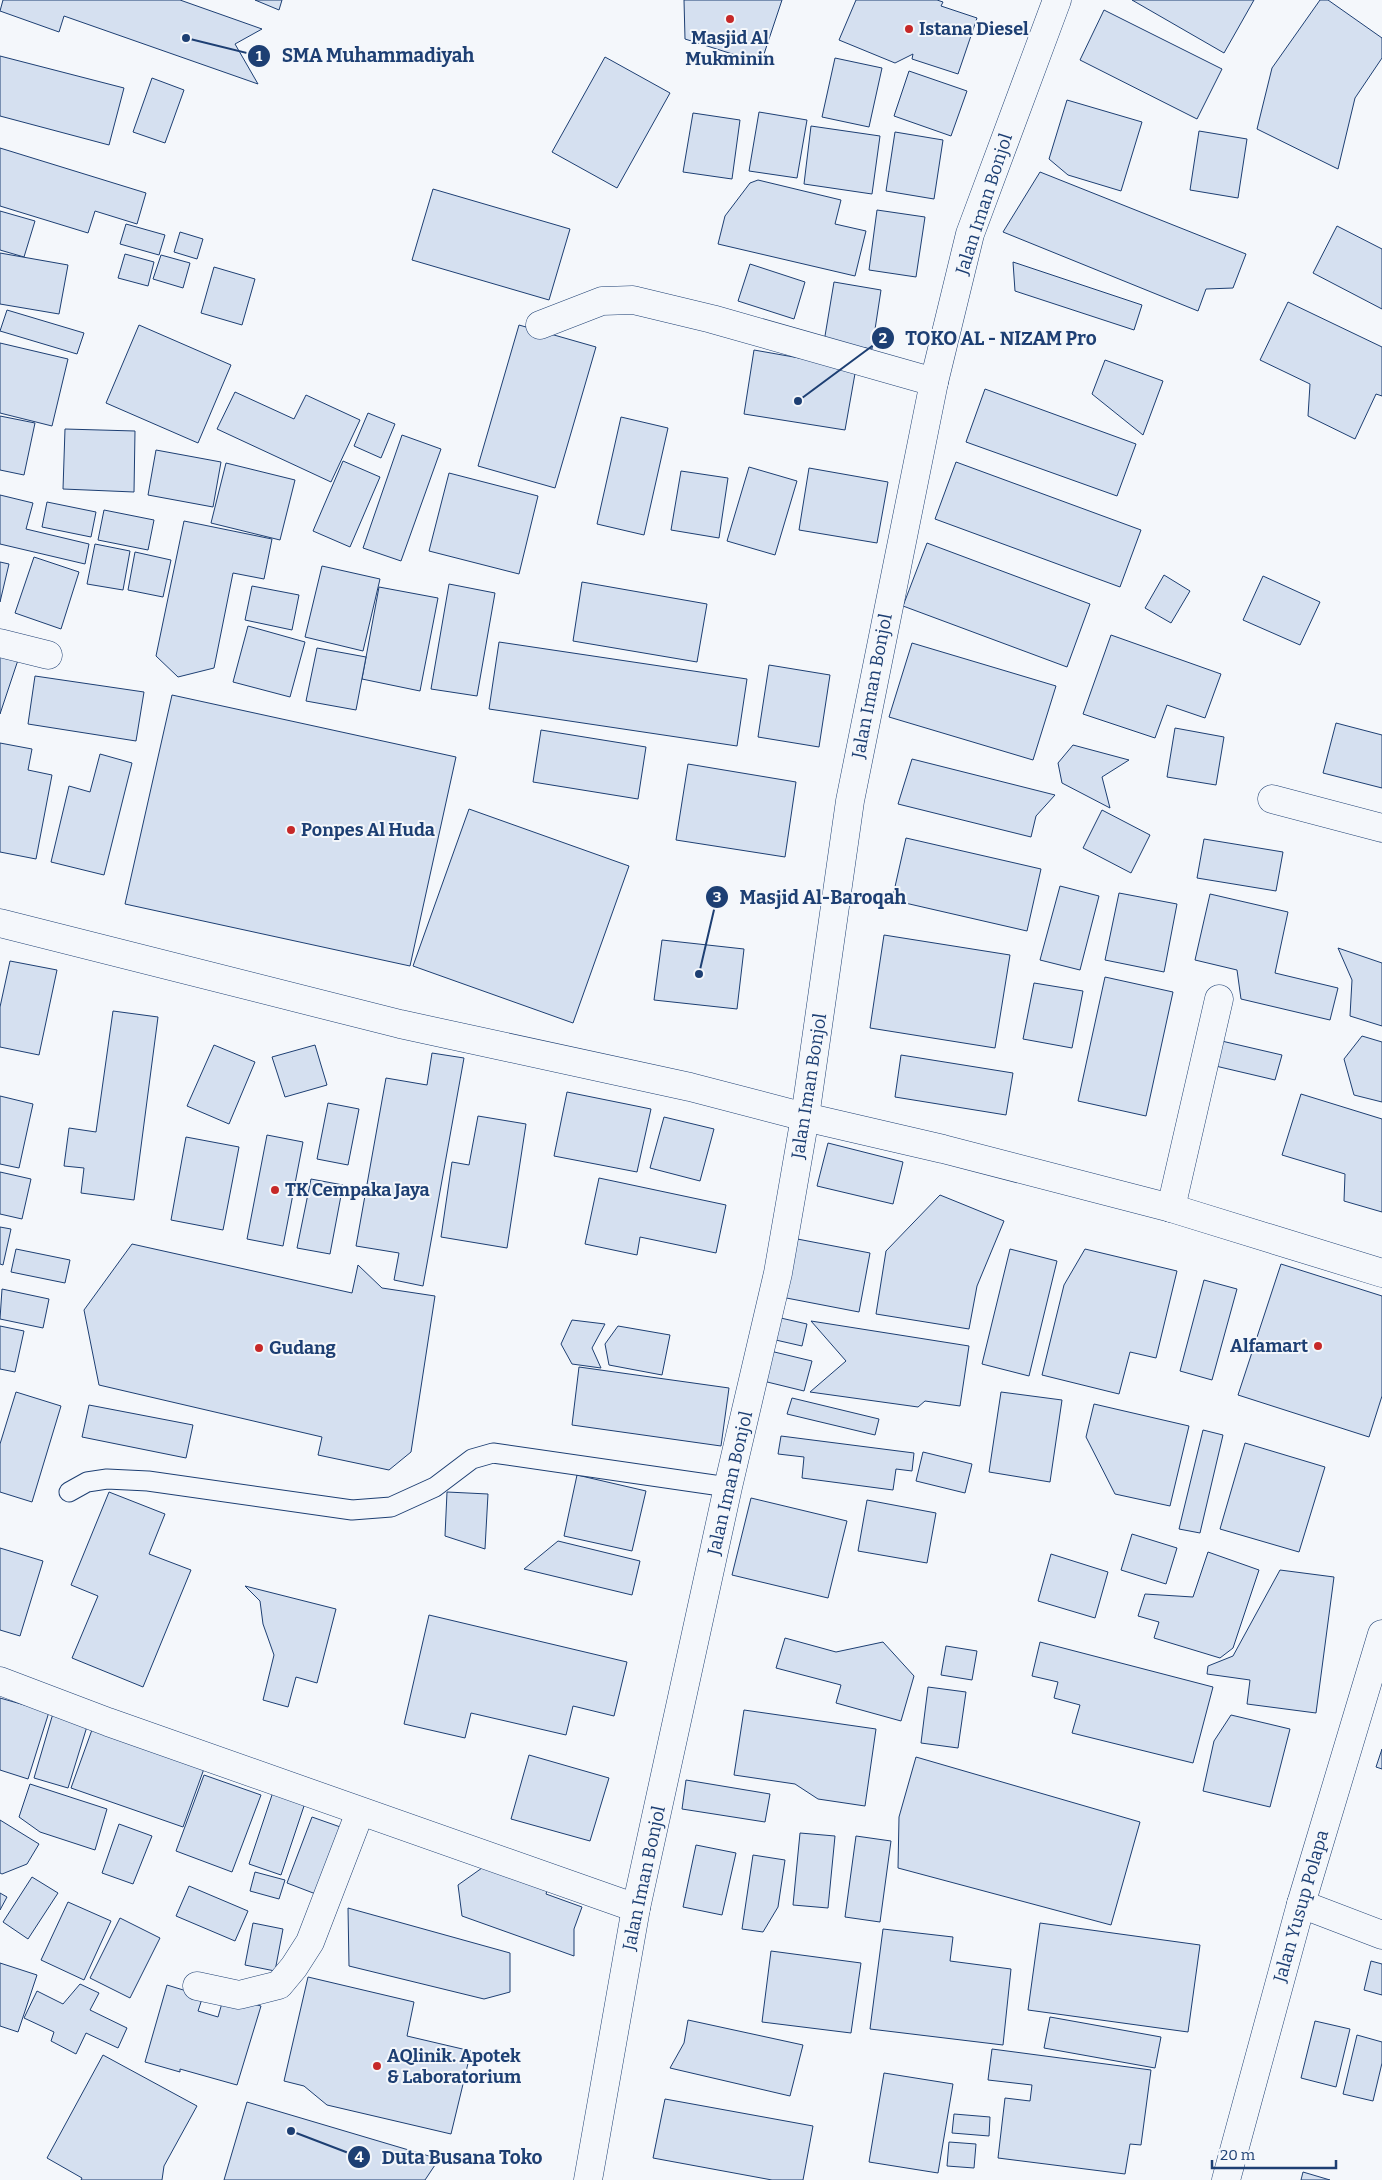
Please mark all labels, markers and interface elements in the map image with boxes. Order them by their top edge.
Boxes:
marker: Masjid Al Mukminin [724,13,736,25]
place label: Istana Diesel [919,18,1029,40]
marker: Istana Diesel [903,23,915,35]
place label: Masjid Al Mukminin [685,27,775,70]
callout: SMA Muhammadiyah [247,39,484,73]
text: SMA Muhammadiyah [282,44,474,67]
text: 1 [256,47,263,65]
street label: Jalan Iman Bonjol [950,131,1017,278]
callout: TOKO AL - NIZAM Pro [870,321,1107,355]
text: TOKO AL - NIZAM Pro [905,327,1097,350]
text: 2 [879,329,887,347]
street label: Jalan Iman Bonjol [847,612,897,761]
place label: Ponpes Al Huda [301,819,435,841]
marker: Ponpes Al Huda [285,824,297,836]
callout: Masjid Al-Baroqah [704,880,916,914]
text: Masjid Al-Baroqah [740,886,906,909]
text: 3 [713,888,721,906]
street label: Jalan Iman Bonjol [786,1012,831,1161]
place label: TK Cempaka Jaya [285,1179,430,1201]
marker: TK Cempaka Jaya [269,1184,281,1196]
place label: Alfamart [1230,1335,1308,1357]
place label: Gudang [269,1337,337,1359]
marker: Alfamart [1312,1340,1324,1352]
marker: Gudang [253,1342,265,1354]
street label: Jalan Iman Bonjol [703,1409,757,1558]
street label: Jalan Iman Bonjol [618,1804,670,1953]
street label: Jalan Yusup Polapa [1268,1827,1333,1986]
place label: AQlinik. Apotek & Laboratorium [387,2045,521,2088]
marker: AQlinik. Apotek & Laboratorium [371,2060,383,2072]
scale bar [1212,2138,1336,2170]
callout: Duta Busana Toko [346,2140,552,2174]
text: Duta Busana Toko [382,2146,542,2169]
text: 20 m [1220,2146,1256,2164]
text: 4 [354,2148,364,2166]

